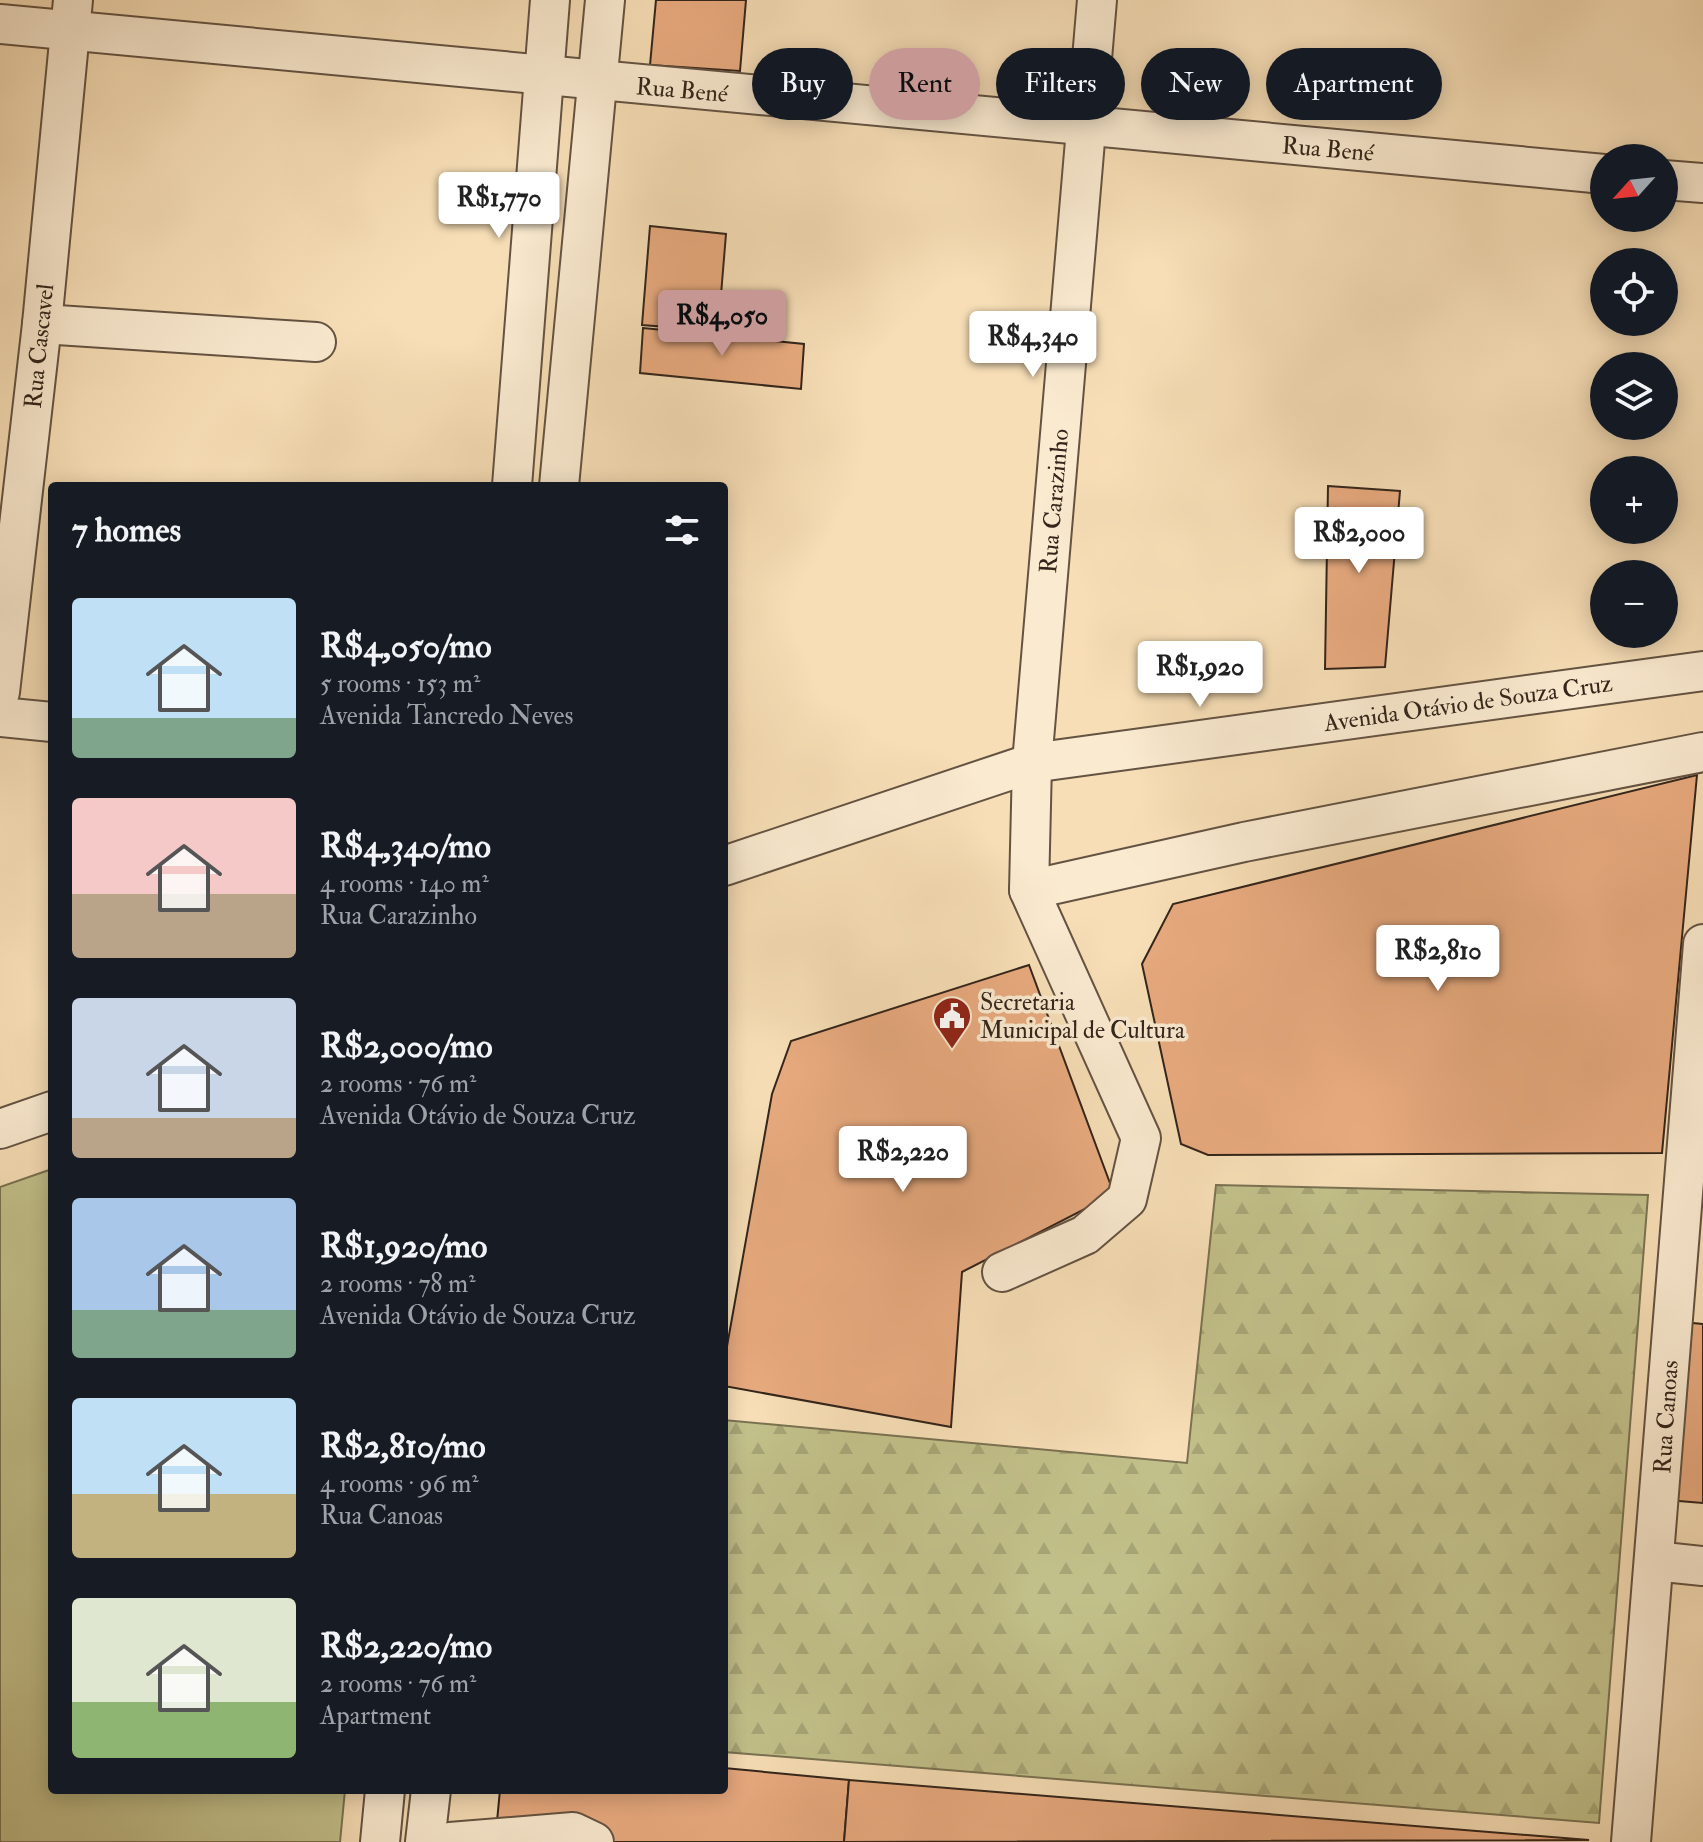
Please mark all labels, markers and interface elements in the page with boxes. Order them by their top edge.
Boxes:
chip: Buy [752,48,853,120]
chip: Rent [869,48,980,120]
chip: Filters [996,48,1125,120]
chip: New [1141,48,1250,120]
chip: Apartment [1266,48,1442,120]
street label: Rua Bené [635,71,730,110]
street label: Rua Bené [1281,130,1376,169]
north arrow [1590,144,1678,232]
map controls [1590,144,1678,648]
pin: R$1,770 [425,172,573,240]
text: R$1,770 [457,182,541,214]
button: locate [1590,248,1678,336]
street label: Rua Cascavel [18,282,61,410]
pin: R$4,050 [648,290,796,358]
text: R$4,050 [676,300,768,332]
pin: R$4,340 [959,311,1107,379]
text: R$4,340 [987,321,1079,353]
button: layers [1590,352,1678,440]
street label: Rua Carazinho [1033,427,1076,575]
button: + [1590,456,1678,544]
pin: R$2,000 [1285,507,1433,575]
icon: filters [660,508,704,552]
text: 7 homes [72,509,181,552]
text: R$2,000 [1313,517,1405,549]
button: − [1590,560,1678,648]
text: R$4,050/mo [320,625,492,668]
icon: home [136,630,232,726]
pin: R$1,920 [1126,641,1274,709]
text: R$1,920 [1156,651,1244,683]
text: 5 rooms · 153 m² [320,668,480,700]
street label: Avenida Otávio de Souza Cruz [1321,668,1615,739]
text: Avenida Tancredo Neves [320,700,573,732]
text: R$4,340/mo [320,825,491,868]
icon: home [136,830,232,926]
text: 4 rooms · 140 m² [320,868,489,900]
text: Rua Carazinho [320,900,477,932]
pin: R$2,810 [1364,925,1512,993]
text: R$2,810 [1394,935,1482,967]
place label: Secretaria Municipal de Cultura [980,987,1186,1046]
public building icon: Secretaria Municipal de Cultura [931,995,973,1050]
text: R$2,000/mo [320,1025,493,1068]
icon: home [136,1030,232,1126]
text: 2 rooms · 76 m² [320,1068,476,1100]
text: Avenida Otávio de Souza Cruz [320,1100,636,1132]
pin: R$2,220 [829,1126,977,1194]
text: R$2,220 [857,1136,949,1168]
text: R$1,920/mo [320,1225,487,1268]
icon: home [136,1230,232,1326]
text: 2 rooms · 78 m² [320,1268,476,1300]
text: Avenida Otávio de Souza Cruz [320,1300,636,1332]
street label: Rua Canoas [1647,1359,1686,1475]
text: R$2,810/mo [320,1425,486,1468]
icon: home [136,1430,232,1526]
text: 4 rooms · 96 m² [320,1468,479,1500]
text: Rua Canoas [320,1500,443,1532]
text: R$2,220/mo [320,1625,492,1668]
icon: home [136,1630,232,1726]
text: 2 rooms · 76 m² [320,1668,476,1700]
text: Apartment [320,1700,431,1732]

